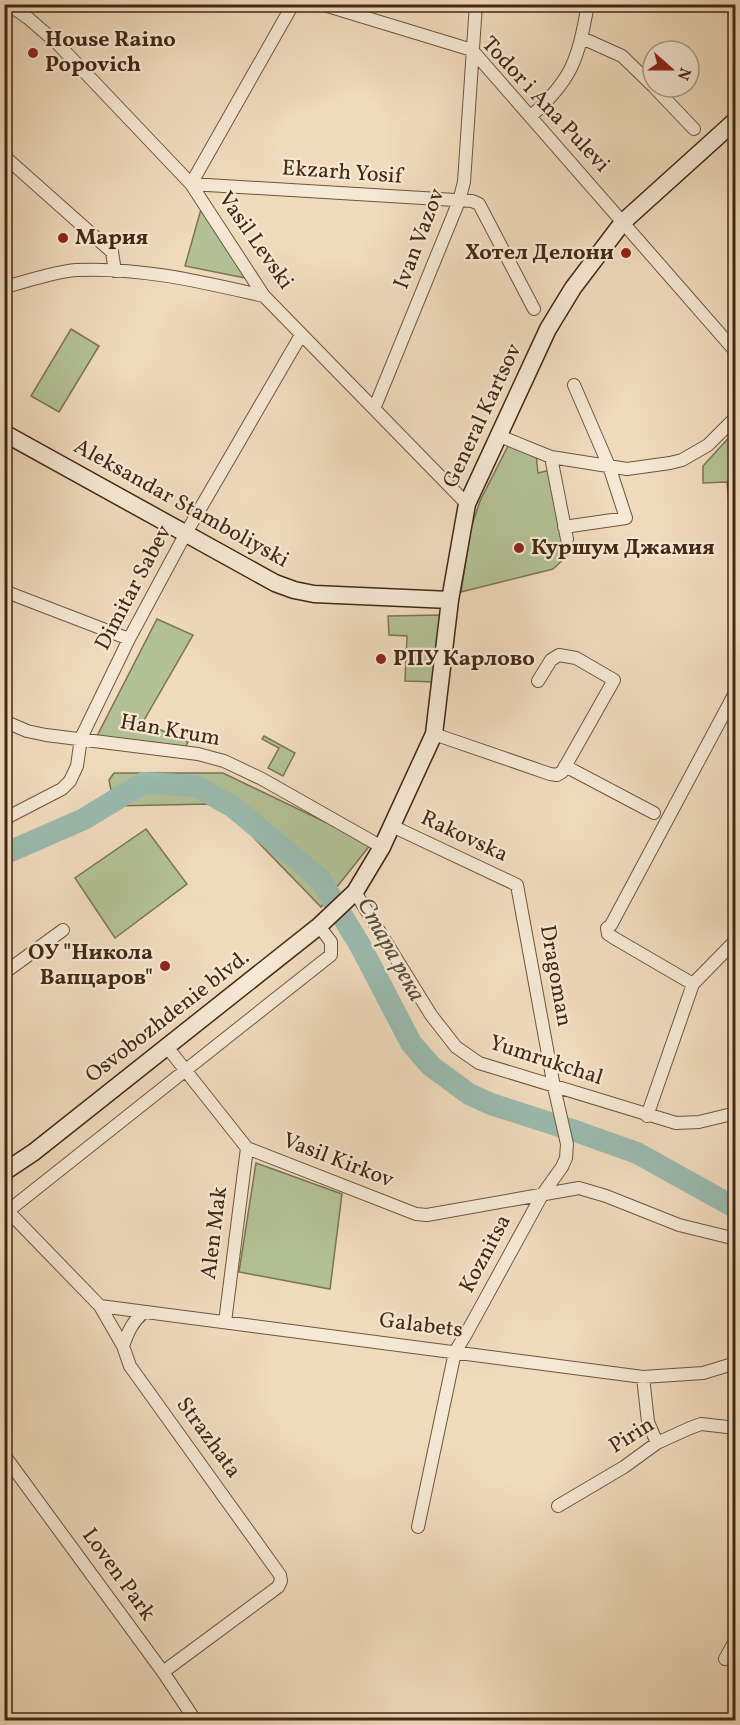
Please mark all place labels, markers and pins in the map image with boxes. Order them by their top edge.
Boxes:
place label: House Raino Popovich [45,25,176,81]
marker: House Raino Popovich [26,46,40,60]
place label: Мария [75,223,148,254]
marker: Мария [56,231,70,245]
place label: Хотел Делони [465,238,614,269]
marker: Хотел Делони [619,246,633,260]
place label: Куршум Джамия [531,533,715,564]
marker: Куршум Джамия [512,541,526,555]
place label: РПУ Карлово [393,644,535,675]
marker: РПУ Карлово [374,652,388,666]
place label: ОУ "Никола Вапцаров" [28,938,153,994]
marker: ОУ "Никола Вапцаров" [158,959,172,973]

